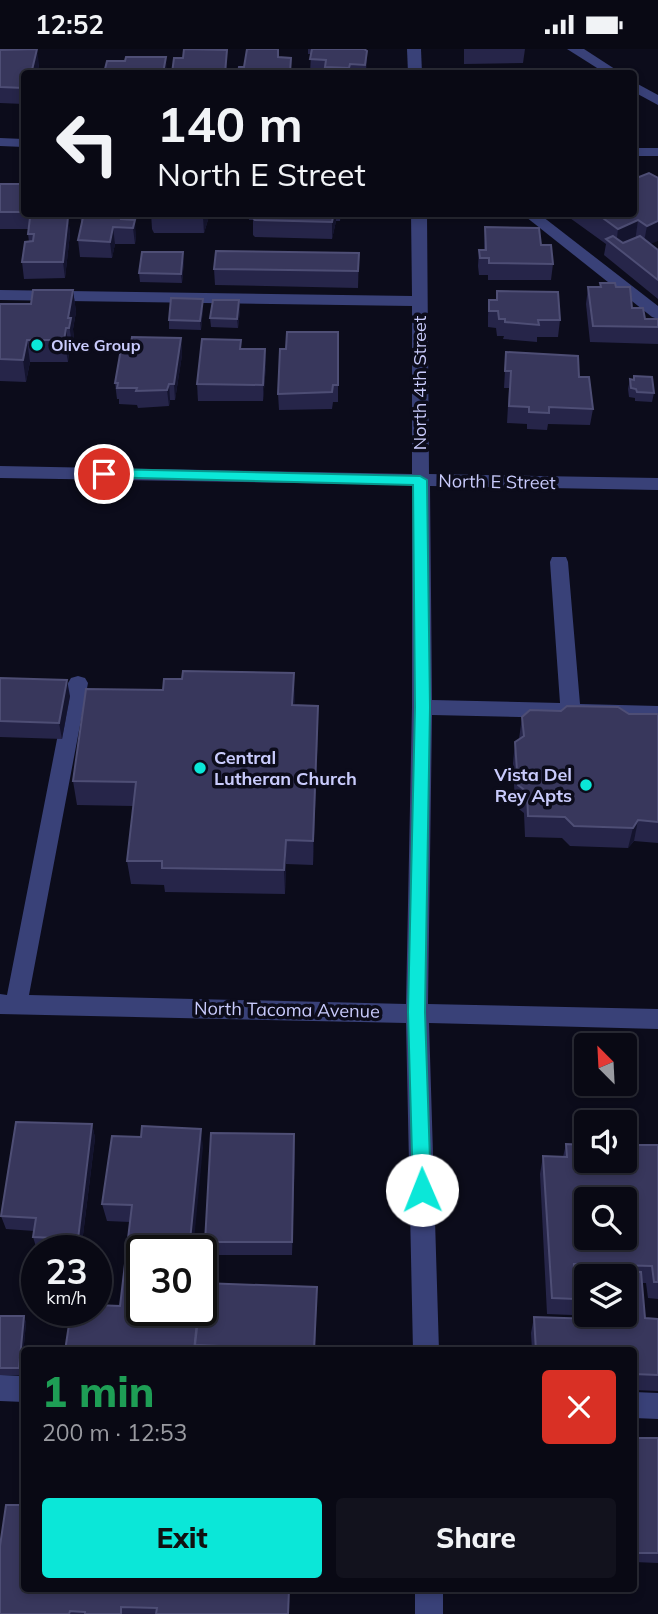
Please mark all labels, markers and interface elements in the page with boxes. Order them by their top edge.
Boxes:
text: 12:52 [35,8,104,41]
text: 140 m [157,93,303,154]
icon: left [42,98,133,189]
text: North E Street [157,154,366,194]
street label: North 4th Street [408,316,431,450]
place label: Olive Group [51,335,141,355]
marker: Olive Group [29,337,45,353]
pin [74,444,134,504]
icon: arrive [85,455,123,493]
street label: North E Street [438,469,556,494]
place label: Central Lutheran Church [214,746,357,790]
marker: Central Lutheran Church [192,760,208,776]
place label: Vista Del Rey Apts [493,763,572,807]
marker: Vista Del Rey Apts [578,777,594,793]
street label: North Tacoma Avenue [194,996,380,1023]
north arrow [574,1033,637,1095]
map controls [574,1033,637,1327]
button: sound [574,1110,637,1173]
position arrow [385,1153,459,1227]
button: search [574,1187,637,1250]
speed limit sign: 30 [126,1235,217,1326]
text: 23 [45,1249,88,1293]
button: layers [574,1264,637,1327]
text: km/h [46,1286,87,1309]
text: 1 min [42,1365,155,1418]
button: close [542,1370,616,1444]
text: 200 m · 12:53 [42,1418,187,1447]
button: Exit [42,1498,322,1578]
button: Share [336,1498,616,1578]

